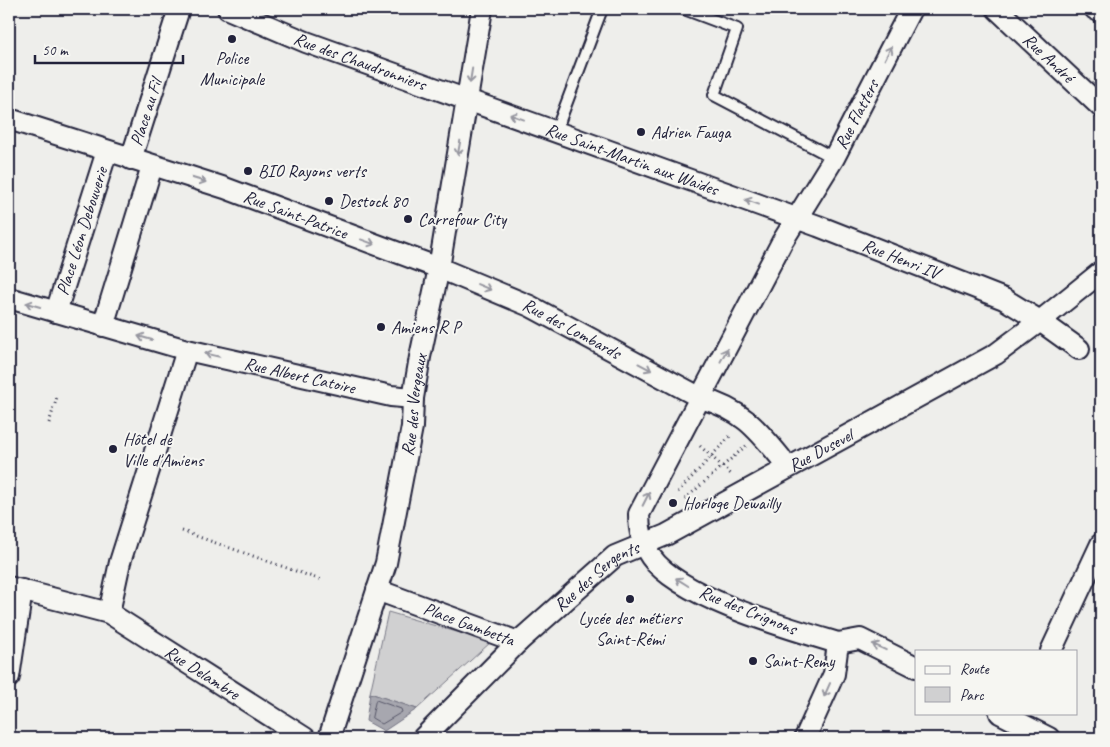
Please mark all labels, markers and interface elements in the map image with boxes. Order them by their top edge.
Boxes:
street label: Rue des Chaudronniers [291,27,431,96]
street label: Rue André [1018,28,1081,89]
scale bar [35,32,182,64]
marker: Police Municipale [226,33,238,45]
text: 50 m [42,41,69,60]
one-way arrow [884,46,893,61]
place label: Police Municipale [200,47,265,90]
one-way arrow [466,68,476,84]
street label: Place au Fil [125,73,168,149]
street label: Rue Flatters [830,74,884,153]
one-way arrow [510,112,525,121]
street label: Rue Saint-Martin aux Waides [543,118,723,201]
place label: Adrien Fauga [651,121,732,143]
marker: Adrien Fauga [635,126,647,138]
one-way arrow [454,139,464,155]
place label: BIO Rayons verts [258,160,367,182]
street label: Place Léon Debouverie [51,163,113,298]
marker: BIO Rayons verts [242,165,254,177]
one-way arrow [191,176,207,186]
street label: Rue Saint-Patrice [240,185,352,244]
place label: Destock 80 [339,190,410,212]
marker: Destock 80 [323,195,335,207]
one-way arrow [745,197,761,206]
place label: Carrefour City [418,208,508,230]
marker: Carrefour City [402,213,414,225]
street label: Rue Henri IV [859,234,946,285]
one-way arrow [360,238,375,247]
one-way arrow [476,282,491,292]
street label: Rue des Lombards [519,293,626,365]
one-way arrow [25,299,41,309]
place label: Amiens R P [391,316,463,338]
marker: Amiens R P [375,321,387,333]
one-way arrow [137,332,153,342]
one-way arrow [719,347,729,362]
one-way arrow [204,350,220,359]
street label: Rue des Vergeaux [396,350,432,457]
street label: Rue Albert Catoire [242,352,358,399]
one-way arrow [637,362,652,372]
street label: Rue Dusevel [784,422,859,477]
place label: Hôtel de Ville d'Amiens [123,428,205,471]
marker: Hôtel de Ville d'Amiens [107,443,119,455]
one-way arrow [642,492,651,507]
place label: Horloge Dewailly [683,492,782,514]
marker: Horloge Dewailly [667,497,679,509]
street label: Rue des Sergents [549,536,644,616]
one-way arrow [675,576,689,587]
street label: Rue des Crignons [696,581,802,640]
marker: Lycée des métiers Saint-Rémi [624,593,636,605]
street label: Place Gambetta [420,597,519,651]
place label: Lycée des métiers Saint-Rémi [578,607,683,650]
street label: Rue Delambre [161,641,245,705]
one-way arrow [872,642,887,651]
place label: Saint-Remy [763,650,836,672]
legend [915,650,1078,714]
marker: Saint-Remy [747,655,759,667]
text: Route [960,660,990,679]
one-way arrow [821,682,831,697]
text: Parc [960,686,984,705]

